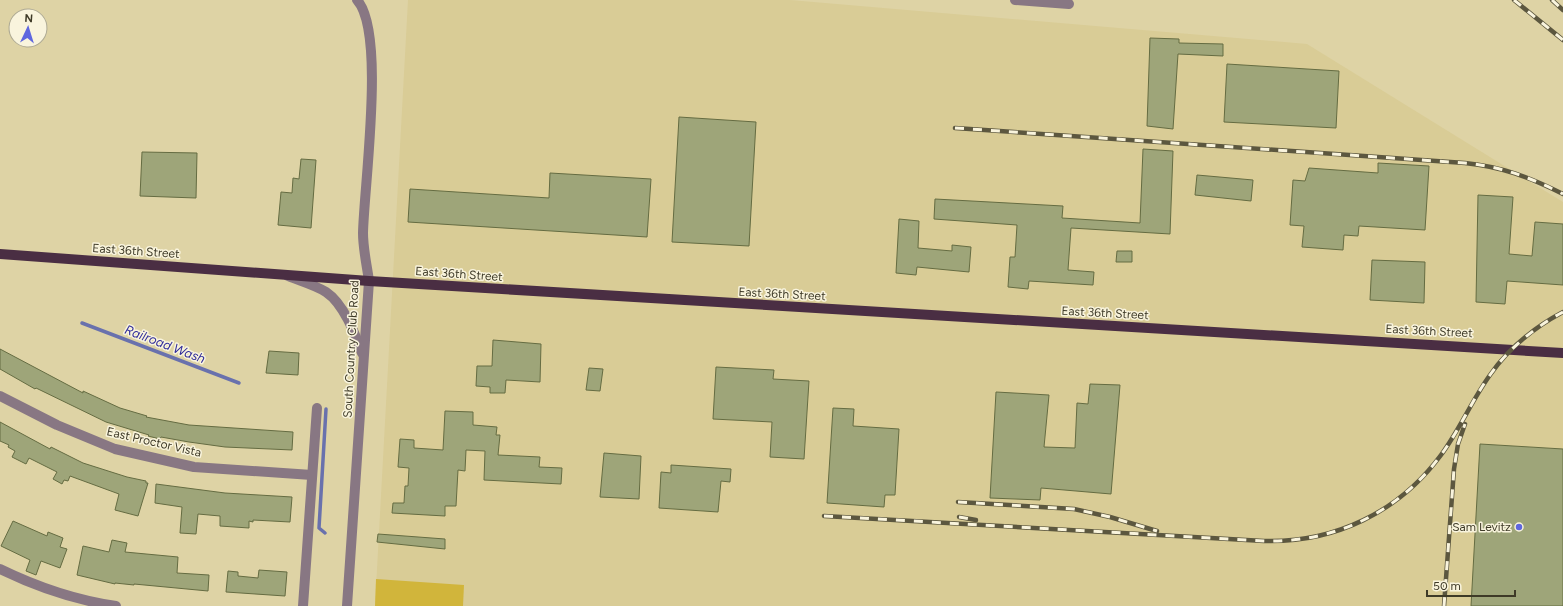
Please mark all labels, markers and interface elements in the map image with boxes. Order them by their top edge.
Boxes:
north arrow [8,8,48,48]
text: N [24,12,33,25]
street label: East 36th Street [92,241,181,261]
street label: East 36th Street [415,264,504,284]
street label: South Country Club Road [340,280,362,418]
street label: East 36th Street [738,285,826,303]
street label: East 36th Street [1061,304,1149,322]
water label: Railroad Wash [123,322,207,366]
street label: East 36th Street [1385,322,1473,340]
street label: East Proctor Vista [105,424,203,460]
place label: Sam Levitz [1452,520,1511,534]
marker: Sam Levitz [1514,522,1524,532]
scale bar [1427,572,1515,598]
text: 50 m [1433,579,1461,593]

